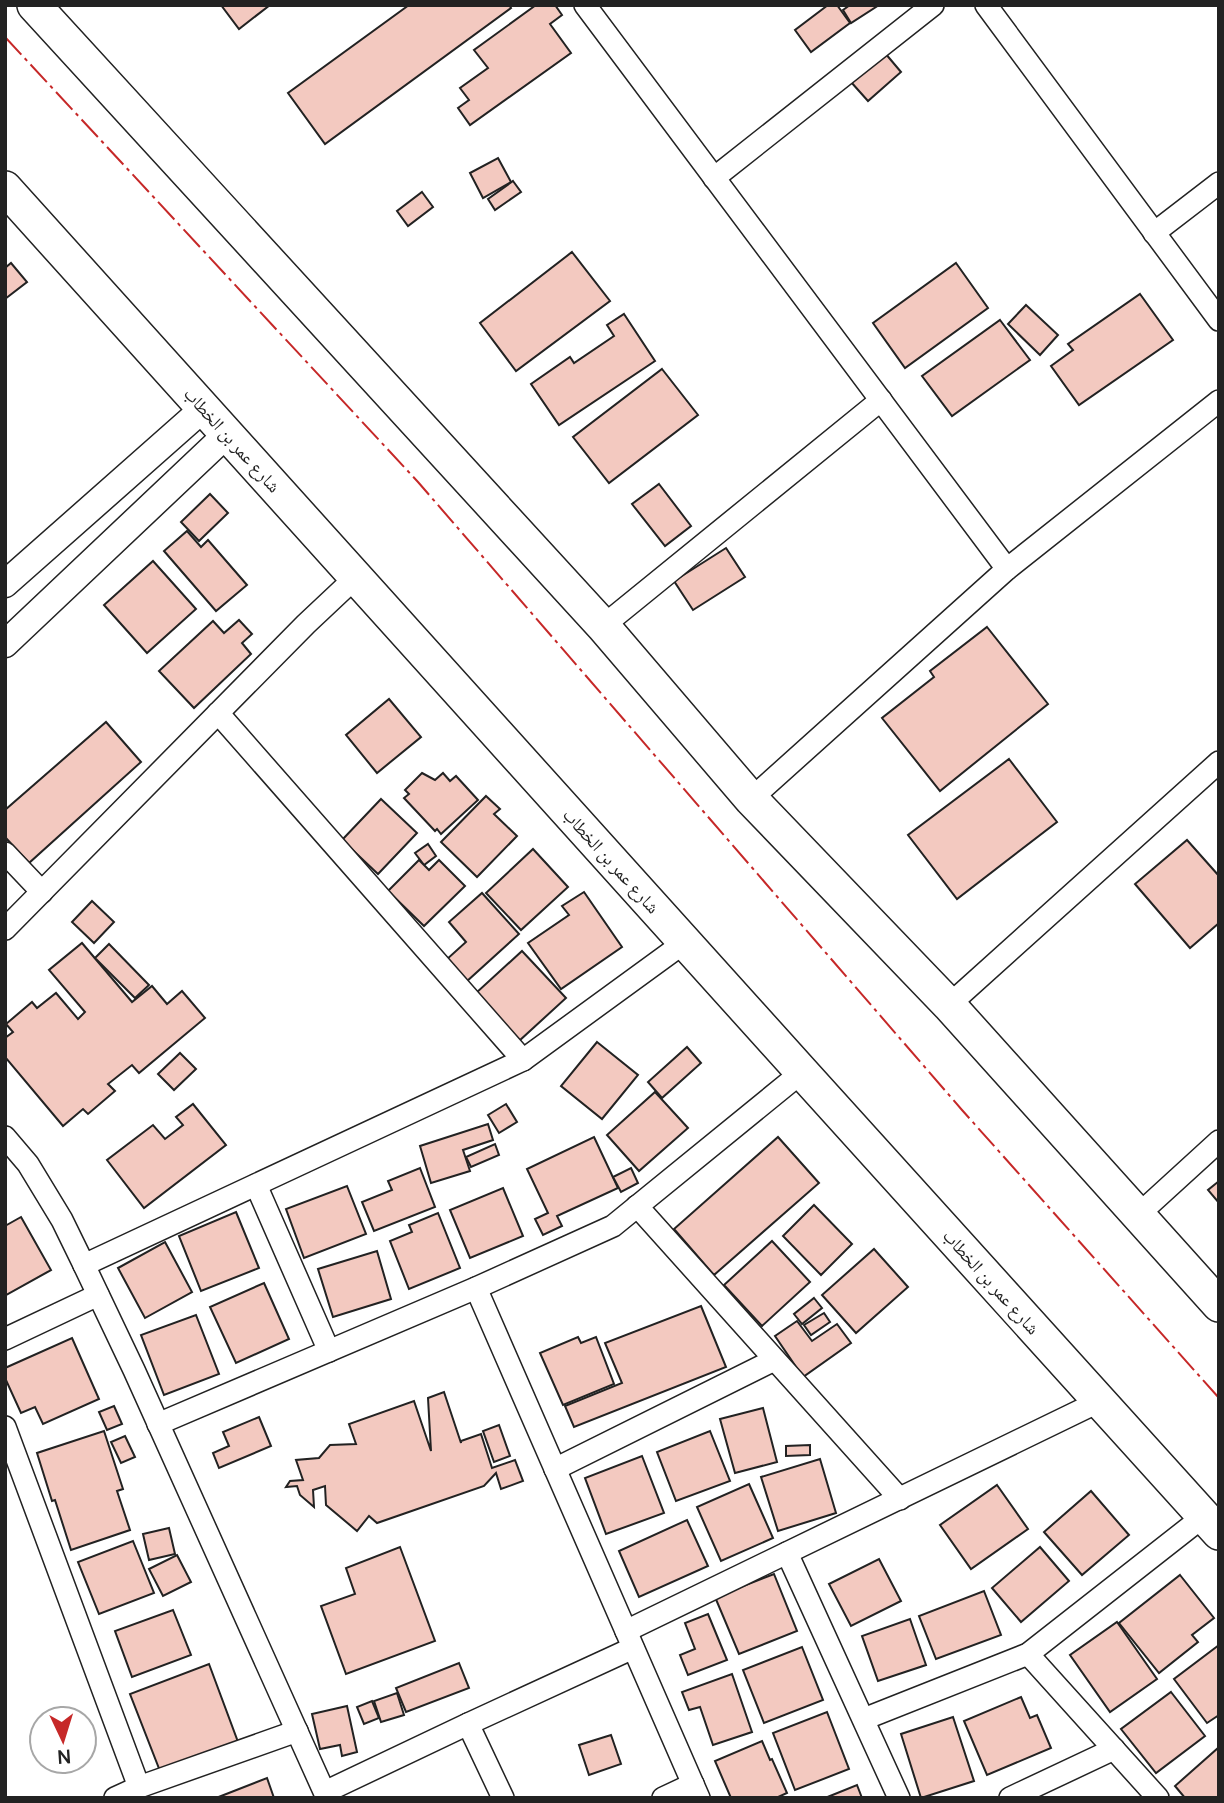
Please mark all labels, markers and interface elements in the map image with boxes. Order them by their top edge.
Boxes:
street label: شارع عمر بن الخطاب [179,381,287,497]
street label: شارع عمر بن الخطاب [558,802,666,918]
street label: شارع عمر بن الخطاب [938,1223,1046,1339]
north arrow [28,1705,98,1775]
text: N [56,1744,72,1770]

